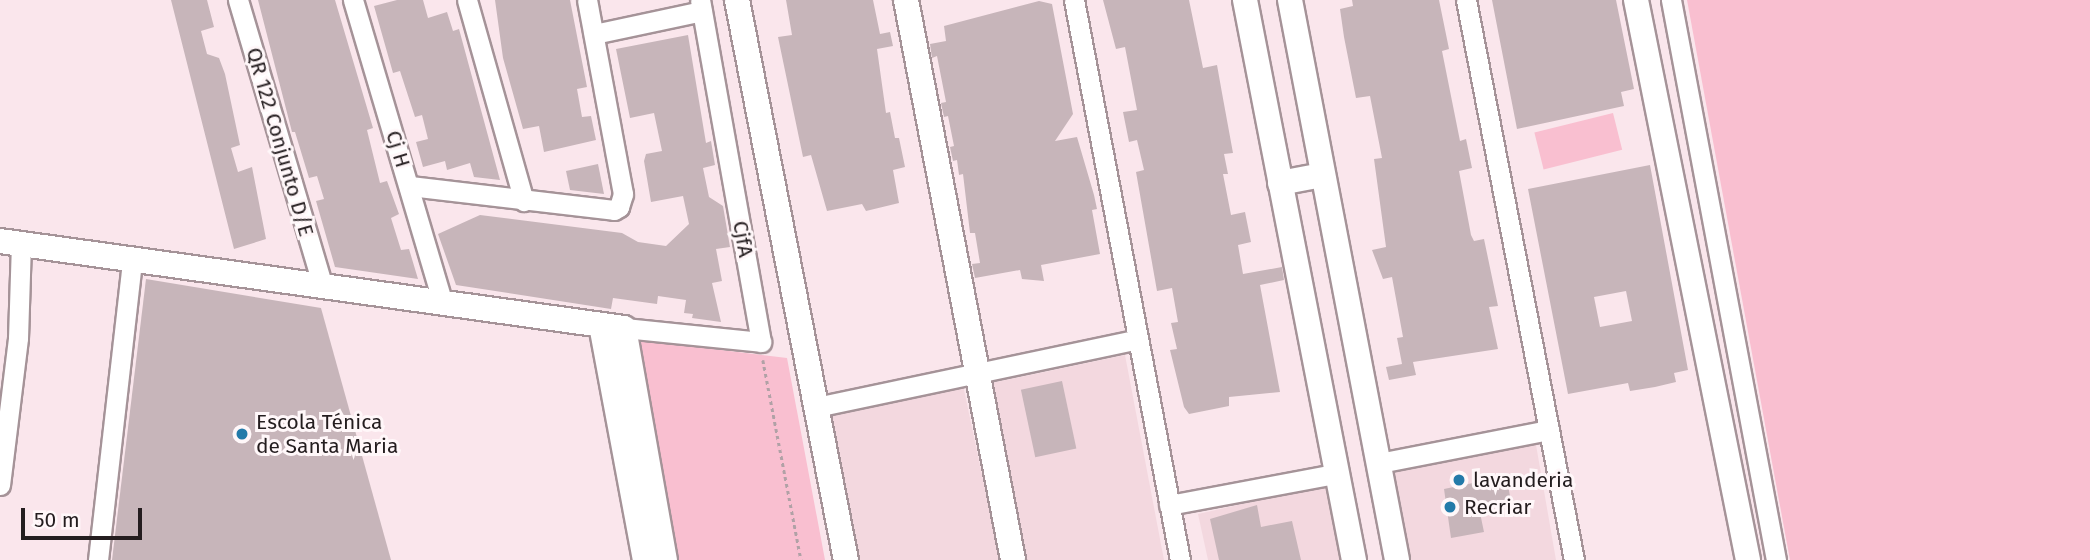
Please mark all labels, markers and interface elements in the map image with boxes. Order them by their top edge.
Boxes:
street label: QR 122 Conjunto D/E [241,45,319,239]
street label: Cj H [381,128,415,170]
street label: CjfA [727,219,759,259]
place label: Escola Ténica de Santa Maria [256,409,398,459]
marker: Escola Ténica de Santa Maria [234,426,250,442]
place label: lavanderia [1473,467,1573,493]
marker: lavanderia [1451,472,1467,488]
scale bar [24,494,145,538]
place label: Recriar [1464,494,1531,520]
marker: Recriar [1442,499,1458,515]
text: 50 m [34,507,80,533]

